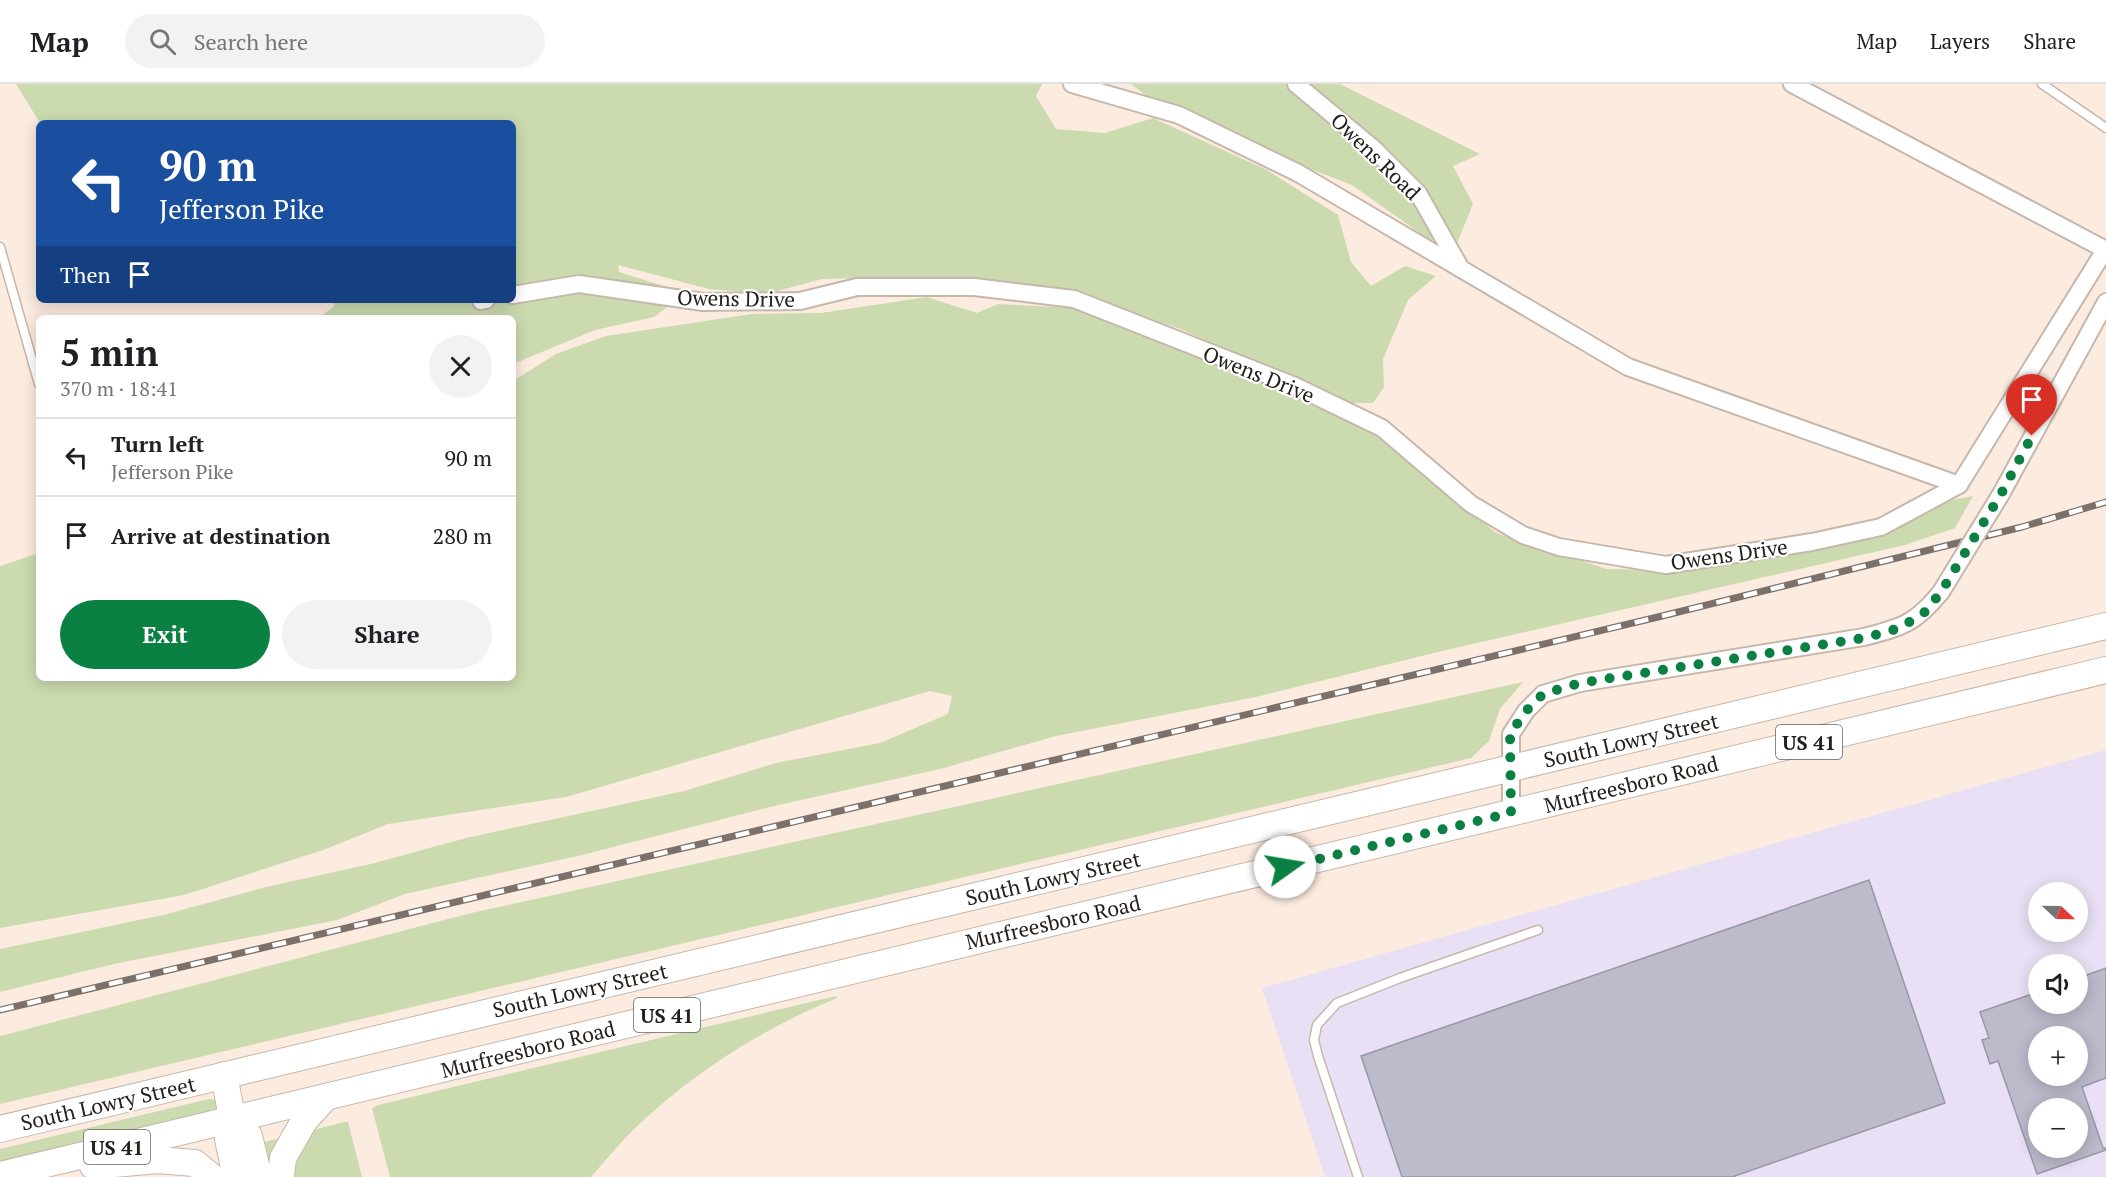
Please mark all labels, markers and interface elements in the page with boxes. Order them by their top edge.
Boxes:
search box [125,14,545,68]
text: Map [30,23,89,60]
icon: search [146,25,179,58]
text: Search here [194,27,308,56]
text: Map [1856,27,1897,55]
text: Layers [1930,27,1990,55]
text: Share [2023,27,2076,55]
street label: Owens Road [1325,106,1427,206]
text: 90 m [159,137,257,193]
icon: left [60,144,138,222]
text: Jefferson Pike [159,191,324,227]
icon: arrive [123,258,156,291]
text: Then [60,260,111,289]
street label: Owens Drive [677,283,795,313]
text: 5 min [60,329,158,376]
button: close [429,335,492,398]
street label: Owens Drive [1199,339,1319,409]
pin [2006,374,2057,436]
text: 370 m · 18:41 [60,375,178,402]
icon: arrive [2015,383,2048,416]
text: Turn left [111,429,204,458]
icon: left [60,441,93,474]
text: 90 m [444,443,492,472]
text: Jefferson Pike [111,458,233,485]
icon: arrive [60,519,93,552]
text: Arrive at destination [111,521,330,550]
text: 280 m [432,521,492,550]
street label: Owens Drive [1669,532,1789,576]
button: Exit [60,600,270,669]
button: Share [282,600,492,669]
street label: South Lowry Street [1541,706,1721,774]
road number: US 41 [1776,725,1842,759]
street label: Murfreesboro Road [1541,749,1721,819]
position arrow [1253,835,1317,899]
street label: South Lowry Street [963,844,1143,912]
north arrow [2028,882,2088,942]
map controls [2028,882,2088,1158]
street label: Murfreesboro Road [963,888,1143,956]
button: sound [2028,954,2088,1014]
street label: South Lowry Street [490,956,670,1024]
road number: US 41 [634,998,700,1032]
street label: Murfreesboro Road [438,1014,618,1084]
button: + [2028,1026,2088,1086]
street label: South Lowry Street [18,1069,198,1137]
button: − [2028,1098,2088,1158]
road number: US 41 [84,1130,150,1164]

